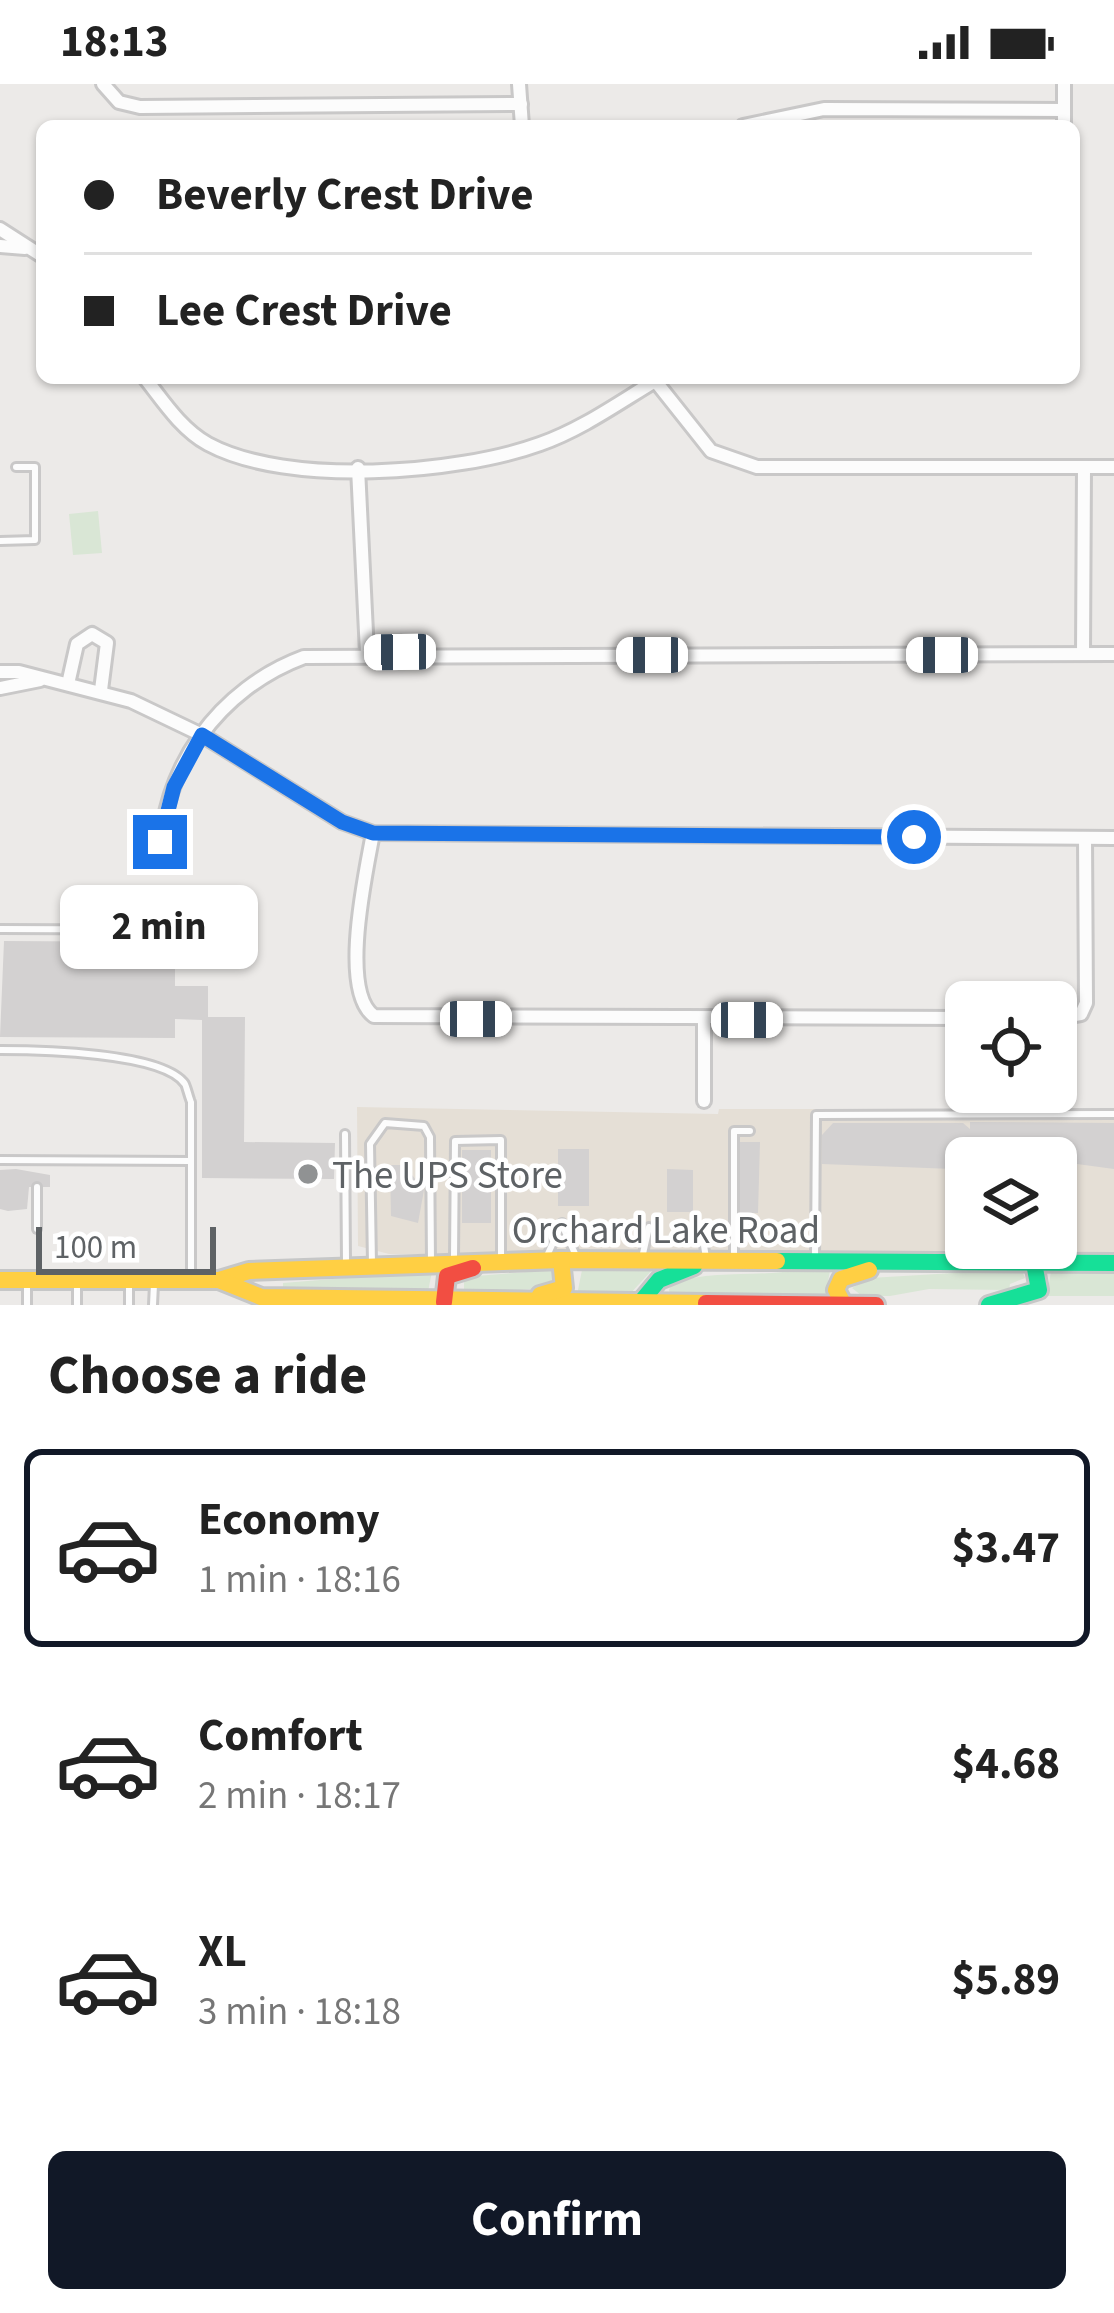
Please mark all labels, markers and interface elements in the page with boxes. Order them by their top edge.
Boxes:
text: 18:13 [60,10,169,74]
text: Beverly Crest Drive [156,163,534,227]
text: Lee Crest Drive [156,279,452,343]
car [364,633,436,671]
car [616,637,688,673]
car [906,637,978,673]
route start [887,810,941,864]
route end [133,815,187,869]
callout: 2 min [61,884,259,968]
text: 2 min [112,899,206,955]
map controls [945,981,1077,1269]
button: locate [945,981,1077,1113]
car [440,1001,512,1037]
car [711,1002,783,1038]
button: layers [945,1137,1077,1269]
place label: The UPS Store [332,1148,563,1204]
marker: The UPS Store [295,1161,321,1187]
street label: Orchard Lake Road [512,1203,820,1259]
scale bar [36,1221,216,1274]
text: 100 m [54,1224,137,1271]
text: Choose a ride [48,1338,367,1415]
text: Economy [198,1488,380,1552]
icon: car [54,1494,162,1602]
text: $3.47 [951,1516,1060,1580]
text: 1 min · 18:16 [198,1552,401,1608]
text: Comfort [198,1704,363,1768]
icon: car [54,1710,162,1818]
text: $4.68 [951,1732,1060,1796]
text: 2 min · 18:17 [198,1768,401,1824]
text: XL [198,1920,247,1984]
icon: car [54,1926,162,2034]
text: $5.89 [951,1948,1060,2012]
text: 3 min · 18:18 [198,1984,401,2040]
button: Confirm [48,2151,1066,2289]

